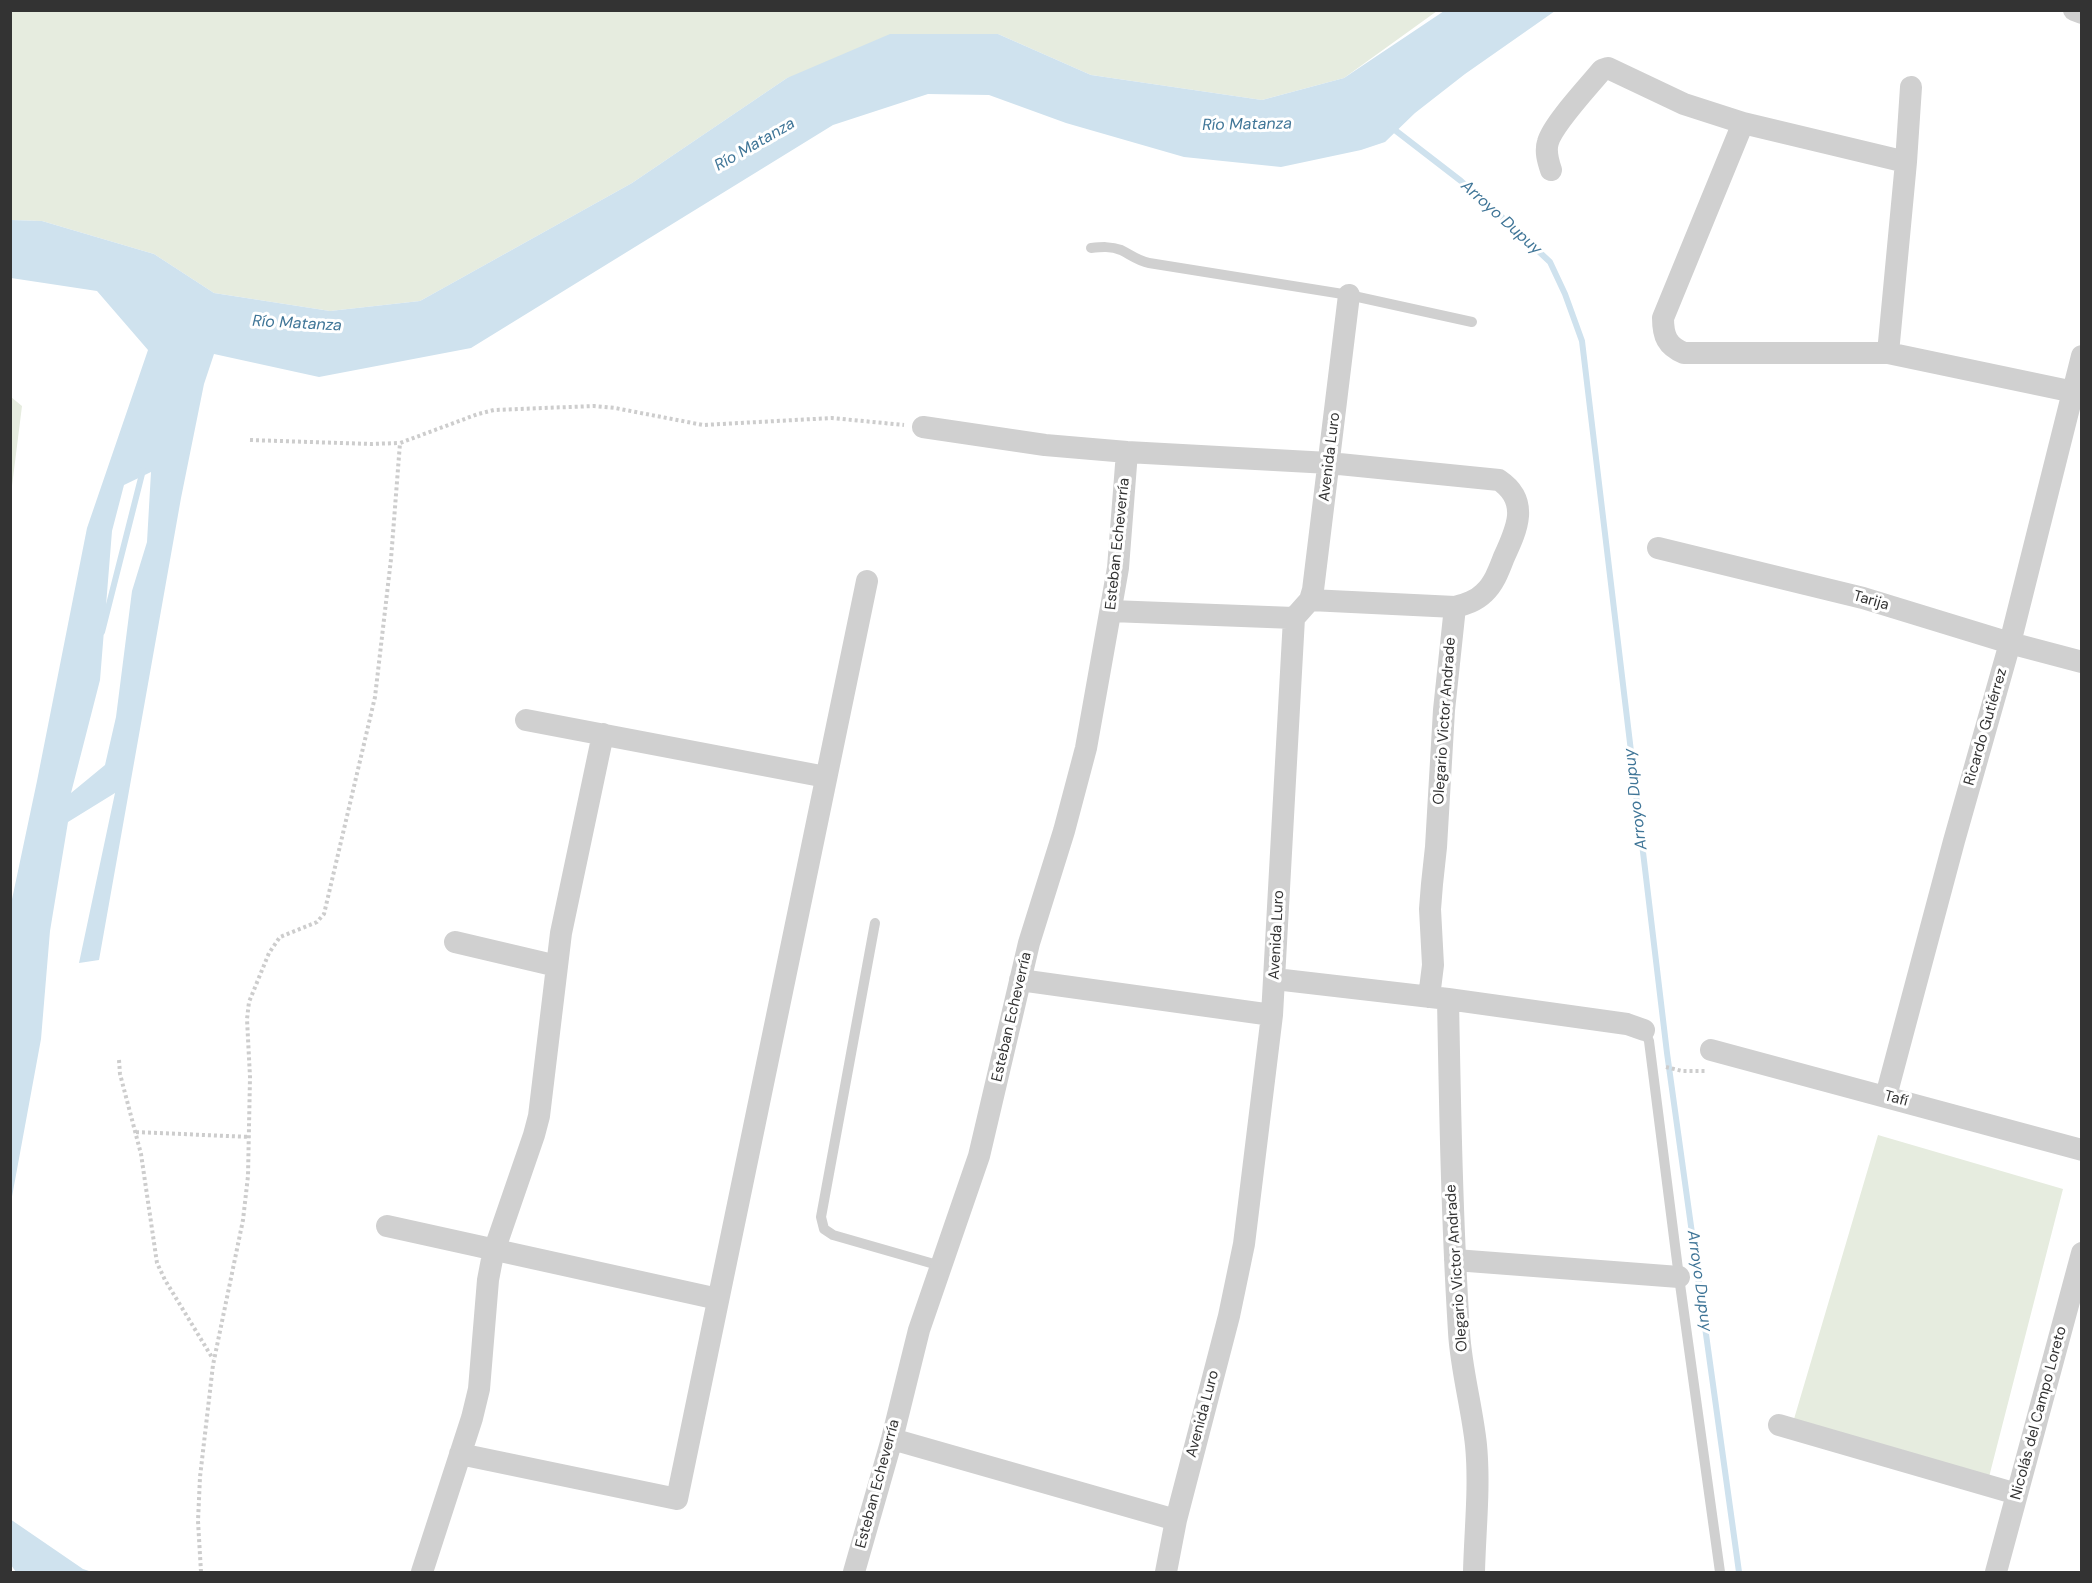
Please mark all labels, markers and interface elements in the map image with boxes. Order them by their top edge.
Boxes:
water label: Río Matanza [711,114,799,176]
water label: Río Matanza [1202,115,1292,135]
water label: Arroyo Dupuy [1457,177,1545,259]
water label: Río Matanza [252,312,342,336]
street label: Avenida Luro [1316,411,1344,503]
street label: Esteban Echeverría [1102,477,1134,611]
street label: Tarija [1851,587,1891,615]
street label: Olegario Victor Andrade [1430,637,1460,805]
street label: Ricardo Gutiérrez [1961,666,2011,788]
water label: Arroyo Dupuy [1620,747,1652,851]
street label: Avenida Luro [1266,890,1288,980]
street label: Esteban Echeverría [988,950,1036,1084]
street label: Tafí [1882,1087,1910,1111]
street label: Olegario Victor Andrade [1442,1184,1472,1352]
water label: Arroyo Dupuy [1682,1229,1716,1333]
street label: Nicolás del Campo Loreto [2007,1324,2071,1502]
street label: Avenida Luro [1183,1368,1223,1460]
street label: Esteban Echeverría [852,1418,904,1550]

